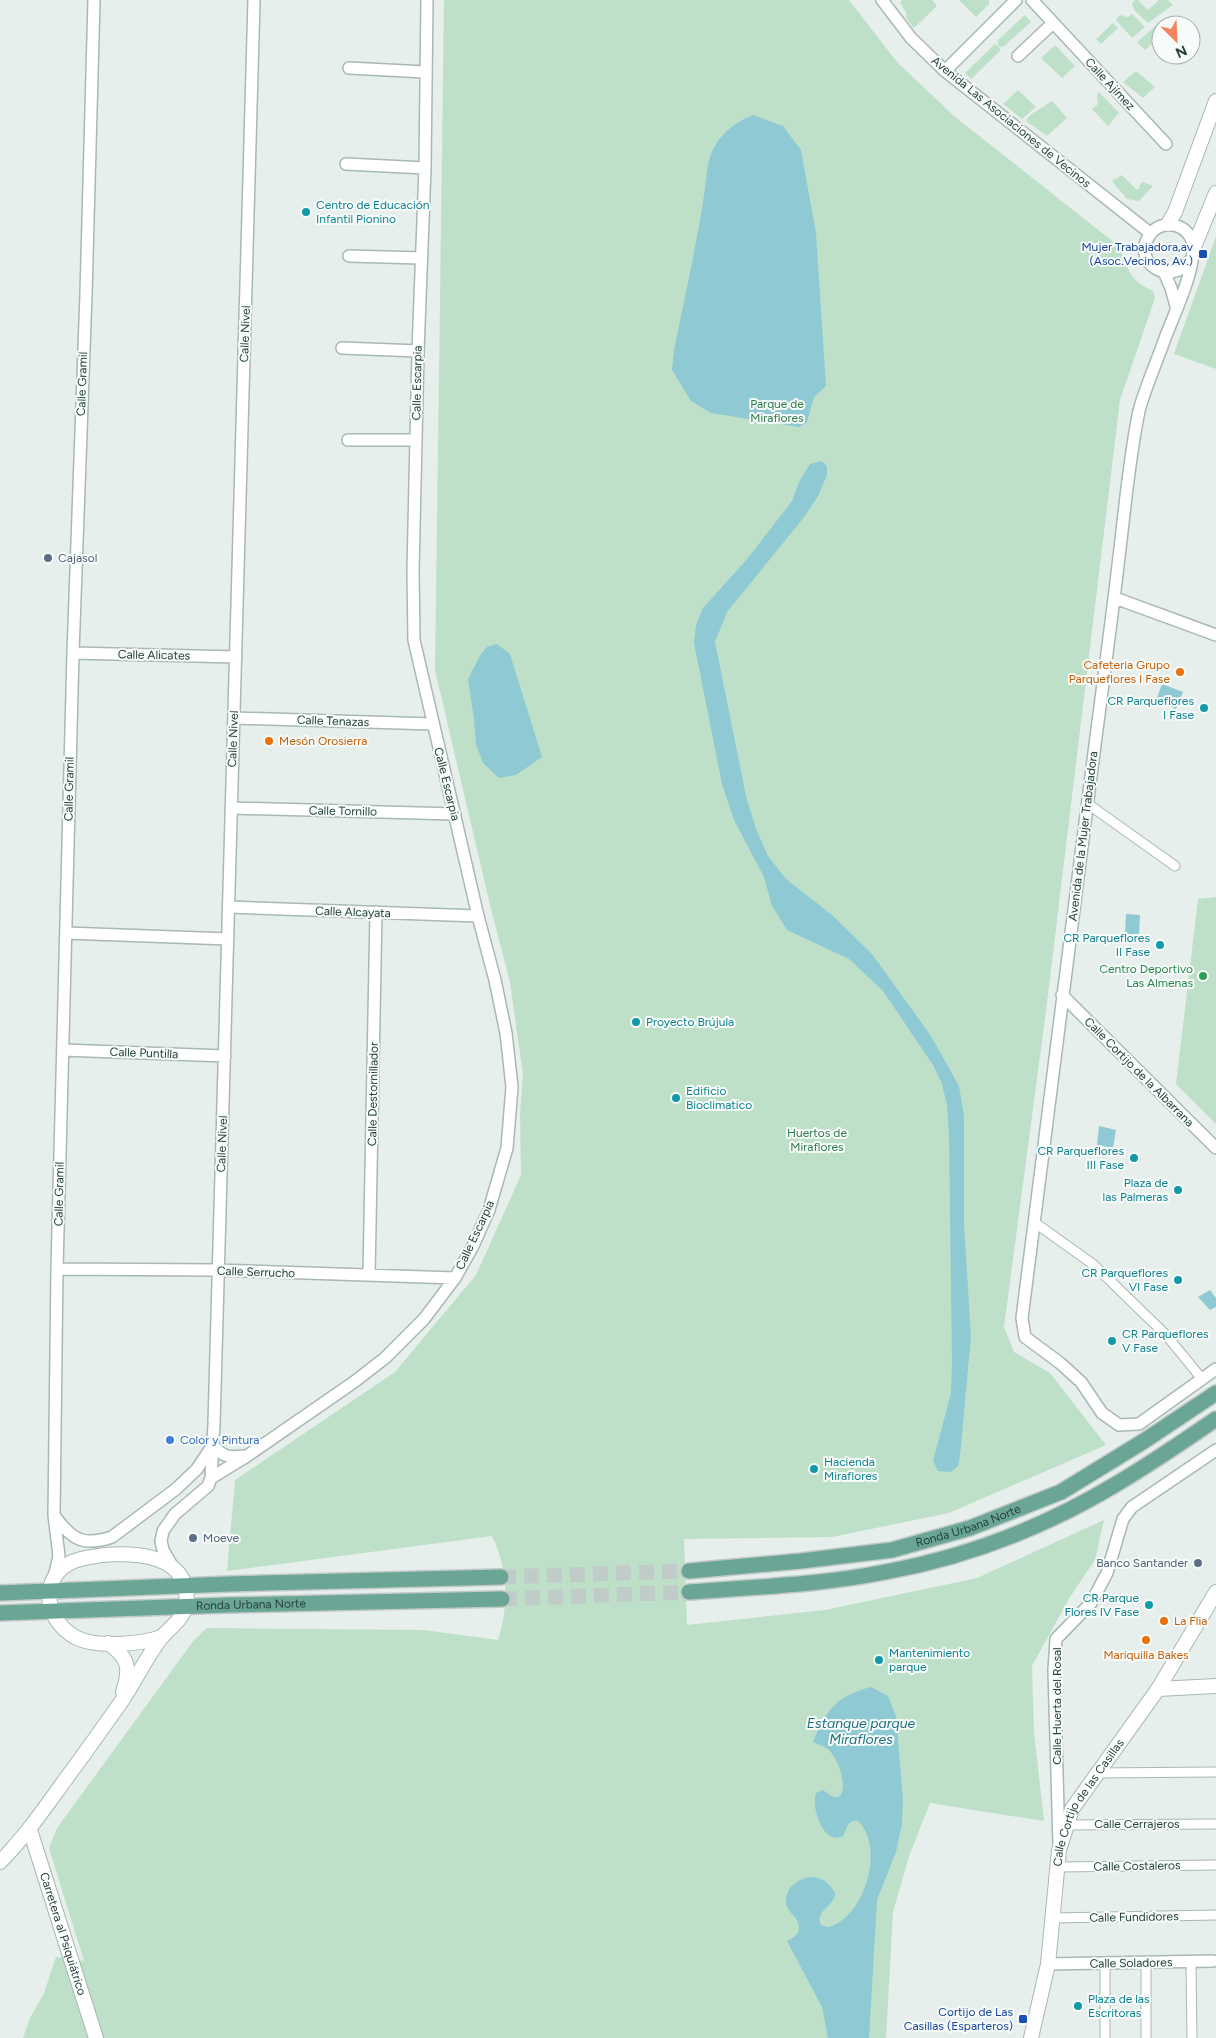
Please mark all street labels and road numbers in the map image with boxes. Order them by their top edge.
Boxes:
street label: Avenida Las Asociaciones de Vecinos [929,53,1094,191]
street label: Calle Ajímez [1082,55,1138,113]
street label: Calle Nivel [237,305,253,363]
street label: Calle Escarpia [409,345,425,421]
street label: Calle Gramil [74,352,90,416]
street label: Calle Alicates [118,647,191,663]
street label: Calle Nivel [225,710,241,768]
street label: Calle Tenazas [297,713,370,729]
street label: Calle Escarpia [431,746,463,822]
street label: Avenida de la Mujer Trabajadora [1066,750,1100,922]
street label: Calle Gramil [61,757,77,821]
street label: Calle Tornillo [309,803,377,819]
street label: Calle Alcayata [315,904,391,920]
street label: Calle Cortijo de la Albarrana [1081,1014,1197,1130]
street label: Calle Destornillador [365,1042,381,1146]
street label: Calle Puntilla [109,1045,179,1061]
street label: Calle Nivel [214,1115,230,1173]
street label: Calle Gramil [51,1162,67,1226]
street label: Calle Escarpia [453,1198,497,1272]
street label: Calle Serrucho [217,1264,295,1280]
street label: Ronda Urbana Norte [914,1501,1023,1550]
street label: Ronda Urbana Norte [196,1596,307,1613]
street label: Calle Huerta del Rosal [1050,1647,1064,1765]
street label: Calle Cortijo de las Casillas [1050,1736,1127,1867]
street label: Calle Cerrajeros [1094,1817,1180,1831]
street label: Calle Costaleros [1093,1858,1181,1874]
street label: Carretera al Psiquiátrico [37,1871,89,1997]
street label: Calle Fundidores [1089,1909,1179,1925]
street label: Calle Soladores [1089,1955,1173,1971]

